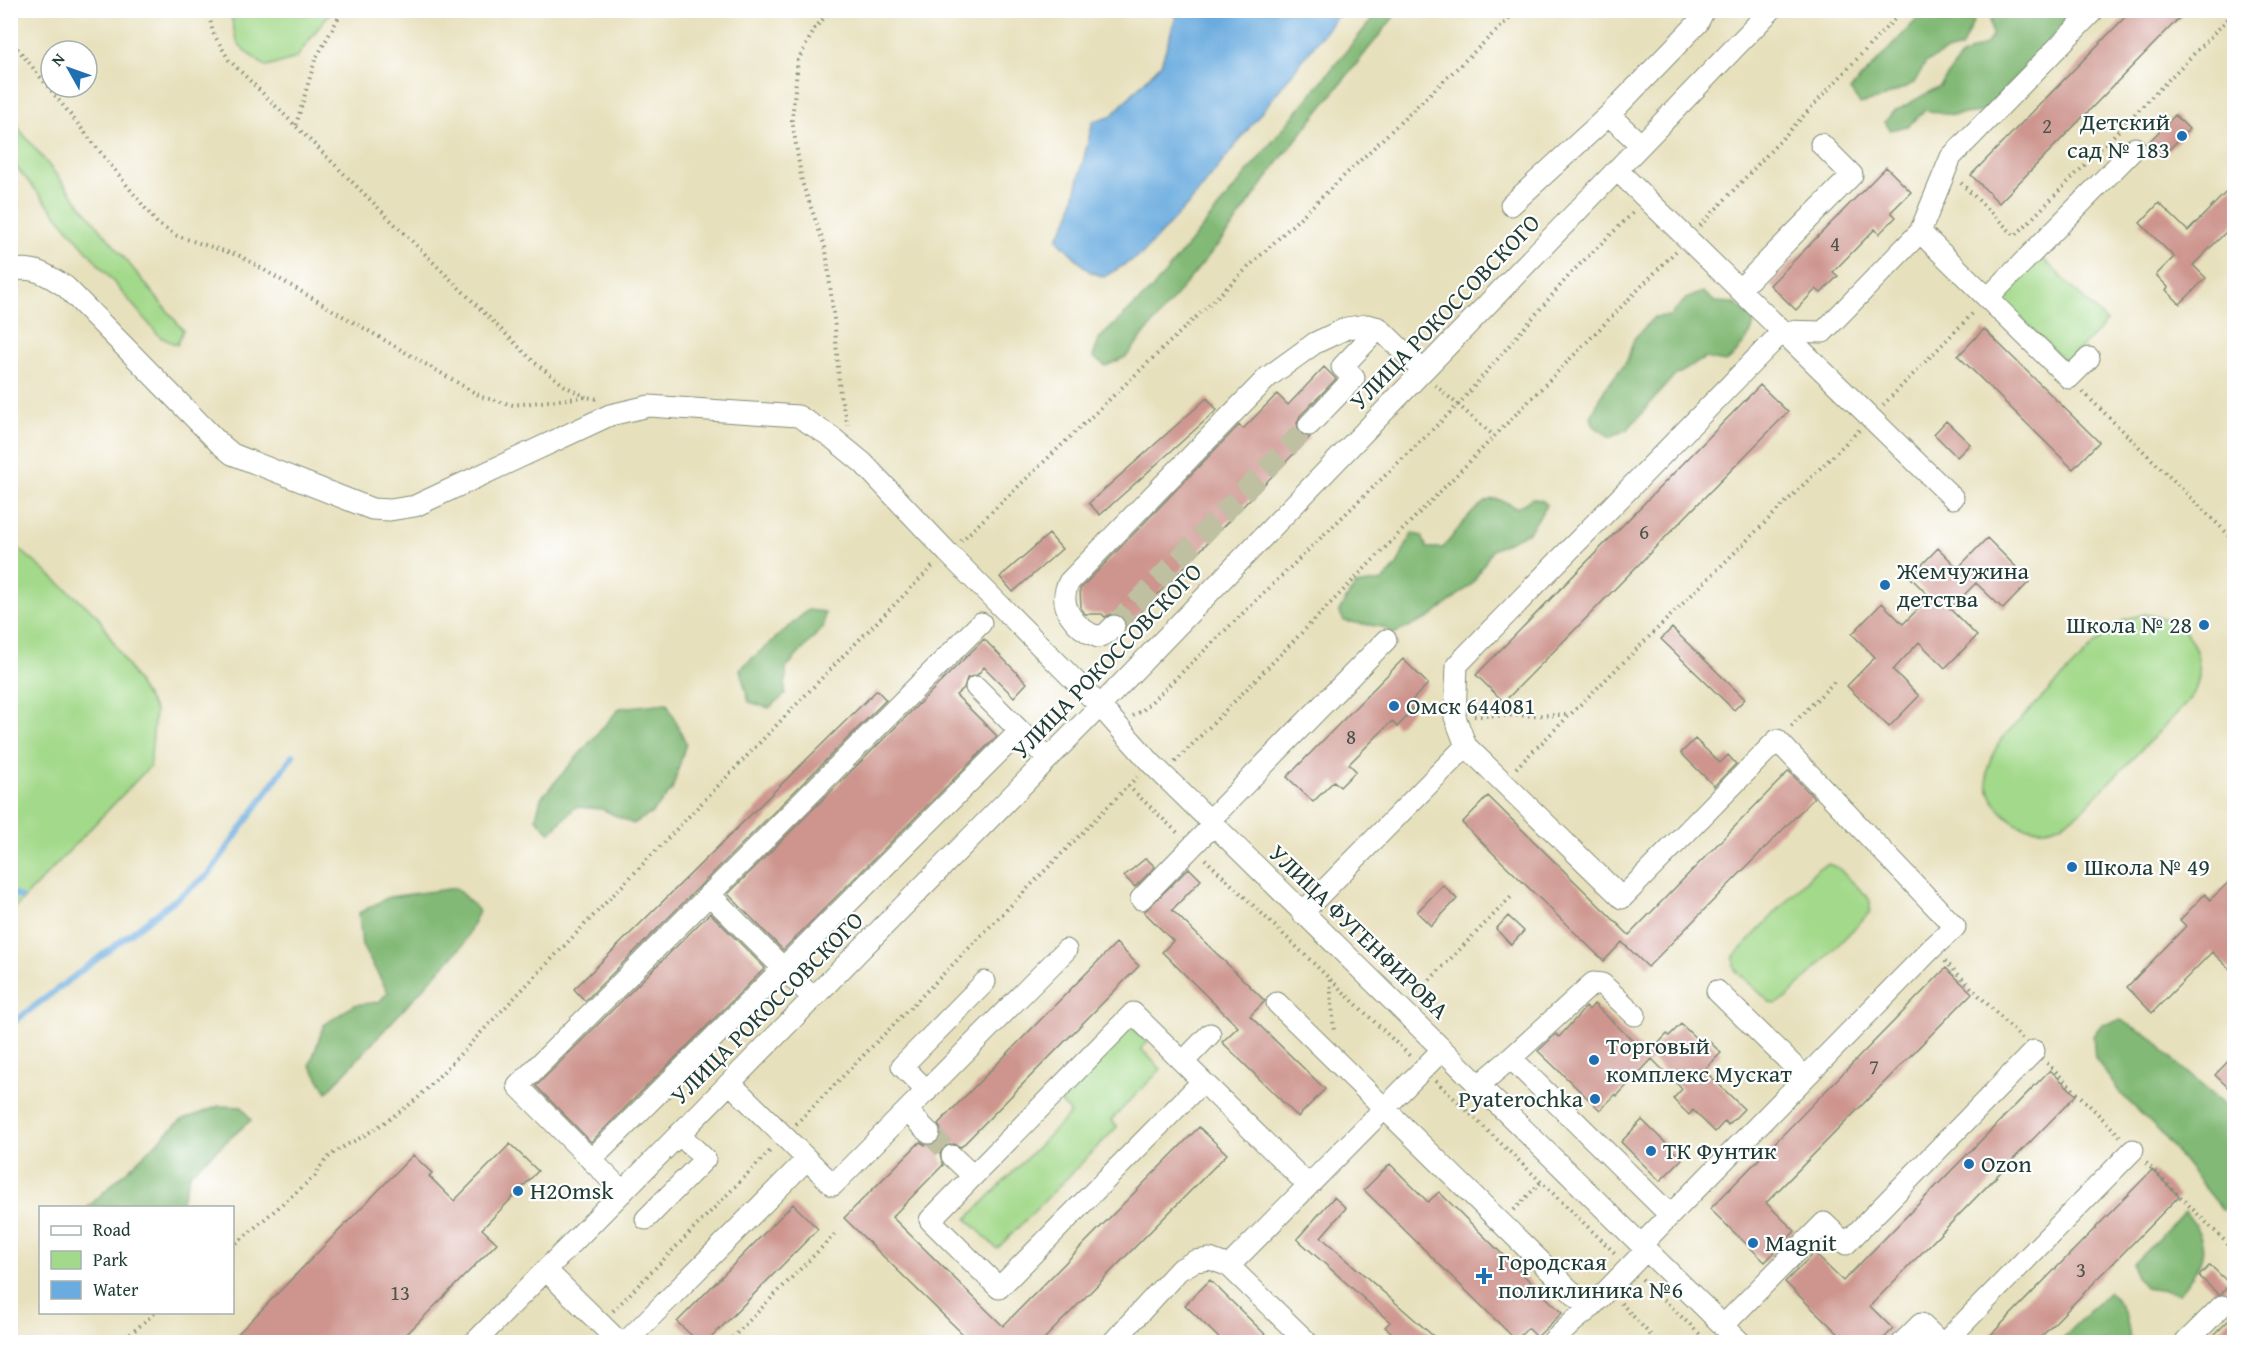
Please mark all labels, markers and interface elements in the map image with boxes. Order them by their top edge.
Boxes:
north arrow [39,39,99,99]
text: N [45,47,70,71]
place label: Детский сад № 183 [2067,104,2170,167]
house number: 2 [2042,110,2052,141]
marker: Детский сад № 183 [2175,129,2189,143]
street label: УЛИЦА РОКОССОВСКОГО [1341,206,1548,418]
house number: 4 [1830,228,1840,259]
house number: 6 [1639,516,1649,547]
place label: Жемчужина детства [1896,553,2030,616]
street label: УЛИЦА РОКОССОВСКОГО [1003,555,1210,767]
marker: Жемчужина детства [1878,578,1892,592]
place label: Школа № 28 [2066,607,2192,642]
marker: Школа № 28 [2197,618,2211,632]
place label: Омск 644081 [1406,688,1536,723]
marker: Омск 644081 [1387,699,1401,713]
house number: 8 [1346,721,1356,752]
street label: УЛИЦА ФУГЕНФИРОВА [1261,836,1458,1027]
place label: Школа № 49 [2084,849,2210,884]
marker: Школа № 49 [2065,860,2079,874]
street label: УЛИЦА РОКОССОВСКОГО [662,903,871,1112]
place label: Торговый комплекс Мускат [1606,1028,1792,1091]
house number: 7 [1869,1051,1879,1082]
marker: Торговый комплекс Мускат [1587,1053,1601,1067]
place label: Pyaterochka [1458,1081,1584,1116]
marker: Pyaterochka [1588,1092,1602,1106]
place label: ТК Фунтик [1663,1133,1777,1168]
marker: ТК Фунтик [1644,1144,1658,1158]
place label: Ozon [1981,1146,2032,1181]
marker: Ozon [1962,1157,1976,1171]
place label: H2Omsk [530,1173,614,1208]
marker: H2Omsk [511,1184,525,1198]
legend [39,1206,234,1314]
text: Road [93,1216,131,1243]
place label: Magnit [1765,1225,1837,1260]
marker: Magnit [1746,1236,1760,1250]
place label: Городская поликлиника №6 [1498,1244,1683,1307]
text: Park [93,1246,129,1273]
house number: 3 [2076,1254,2086,1285]
marker: Городская поликлиника №6 [1475,1267,1493,1285]
text: Water [93,1276,139,1303]
house number: 13 [390,1277,410,1308]

